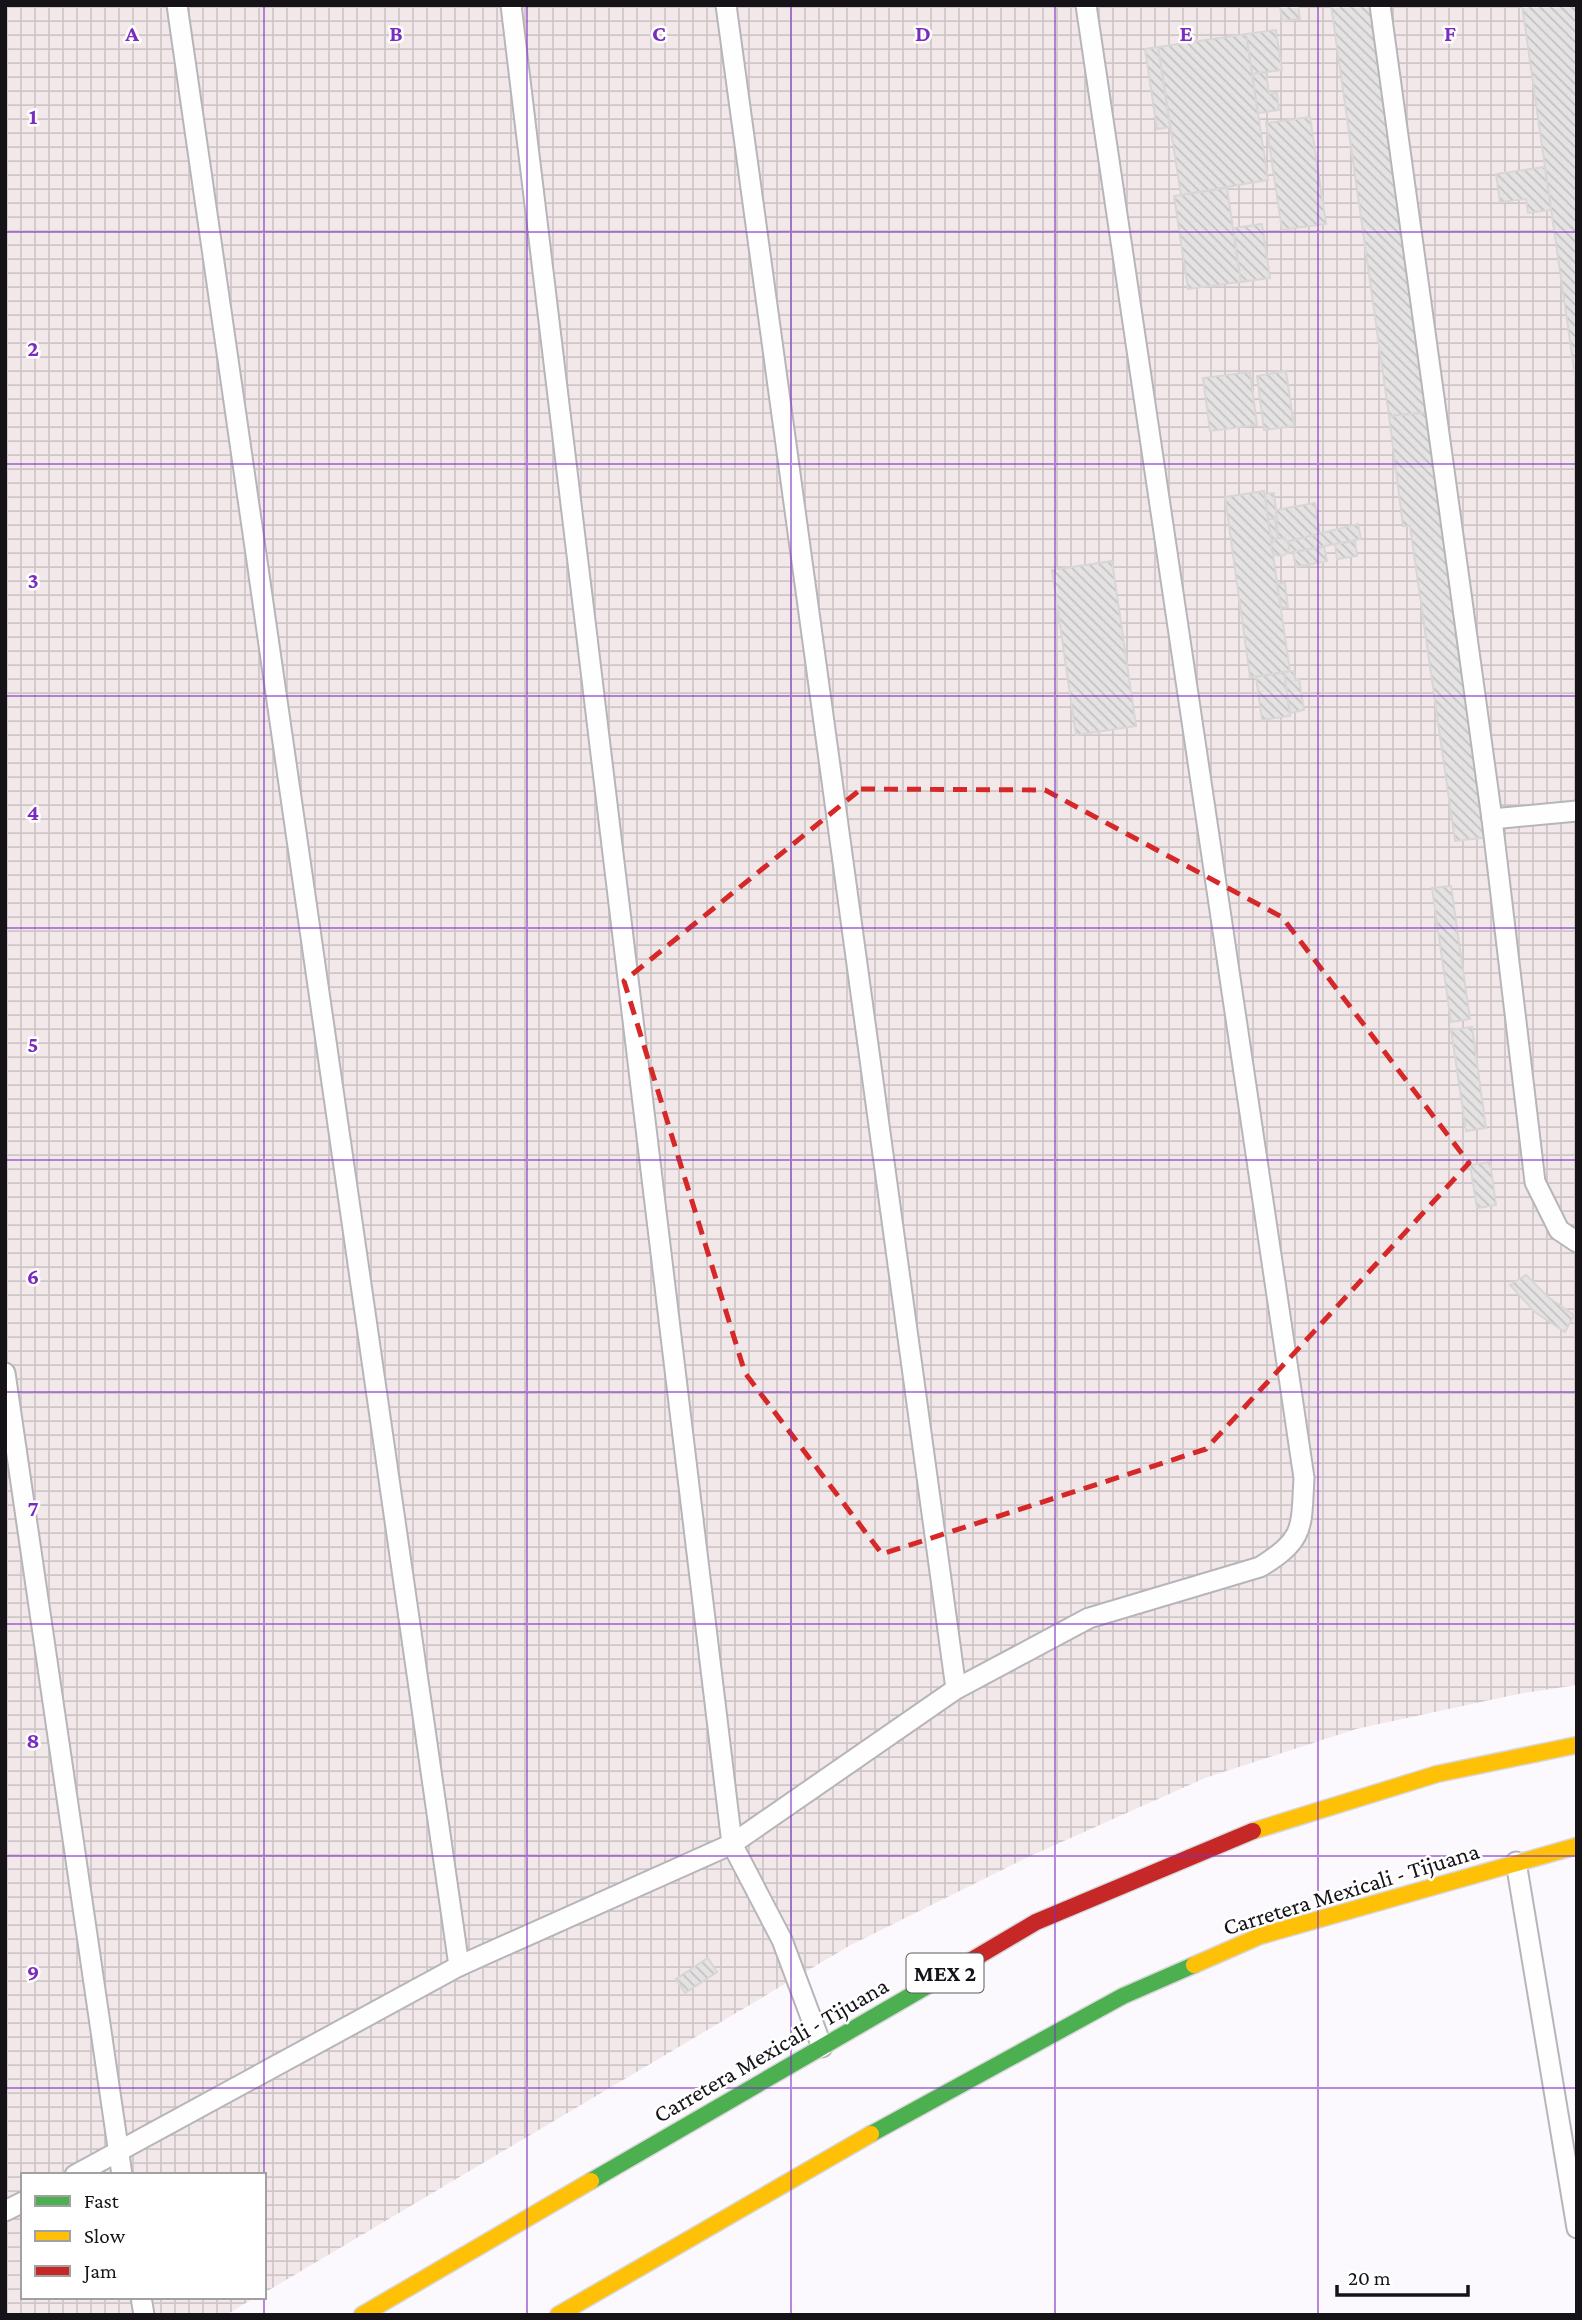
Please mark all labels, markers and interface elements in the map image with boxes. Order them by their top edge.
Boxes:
text: A [124,20,139,46]
text: B [389,20,403,46]
text: C [652,20,666,46]
text: D [915,20,931,46]
text: E [1179,20,1193,46]
text: F [1444,20,1456,46]
text: 1 [29,103,38,129]
text: 2 [27,335,39,361]
text: 3 [27,567,39,593]
text: 4 [27,799,39,825]
text: 5 [27,1031,39,1057]
text: 6 [27,1263,39,1289]
text: 7 [27,1495,39,1521]
text: 8 [26,1727,40,1753]
street label: Carretera Mexicali - Tijuana [1219,1837,1482,1940]
road number: MEX 2 [906,1954,984,1992]
text: 9 [27,1959,39,1985]
street label: Carretera Mexicali - Tijuana [649,1971,893,2128]
legend [21,2173,266,2299]
text: Fast [84,2189,120,2213]
text: Slow [84,2224,126,2248]
scale bar [1337,2254,1468,2298]
text: Jam [82,2259,117,2283]
text: 20 m [1348,2266,1391,2290]

